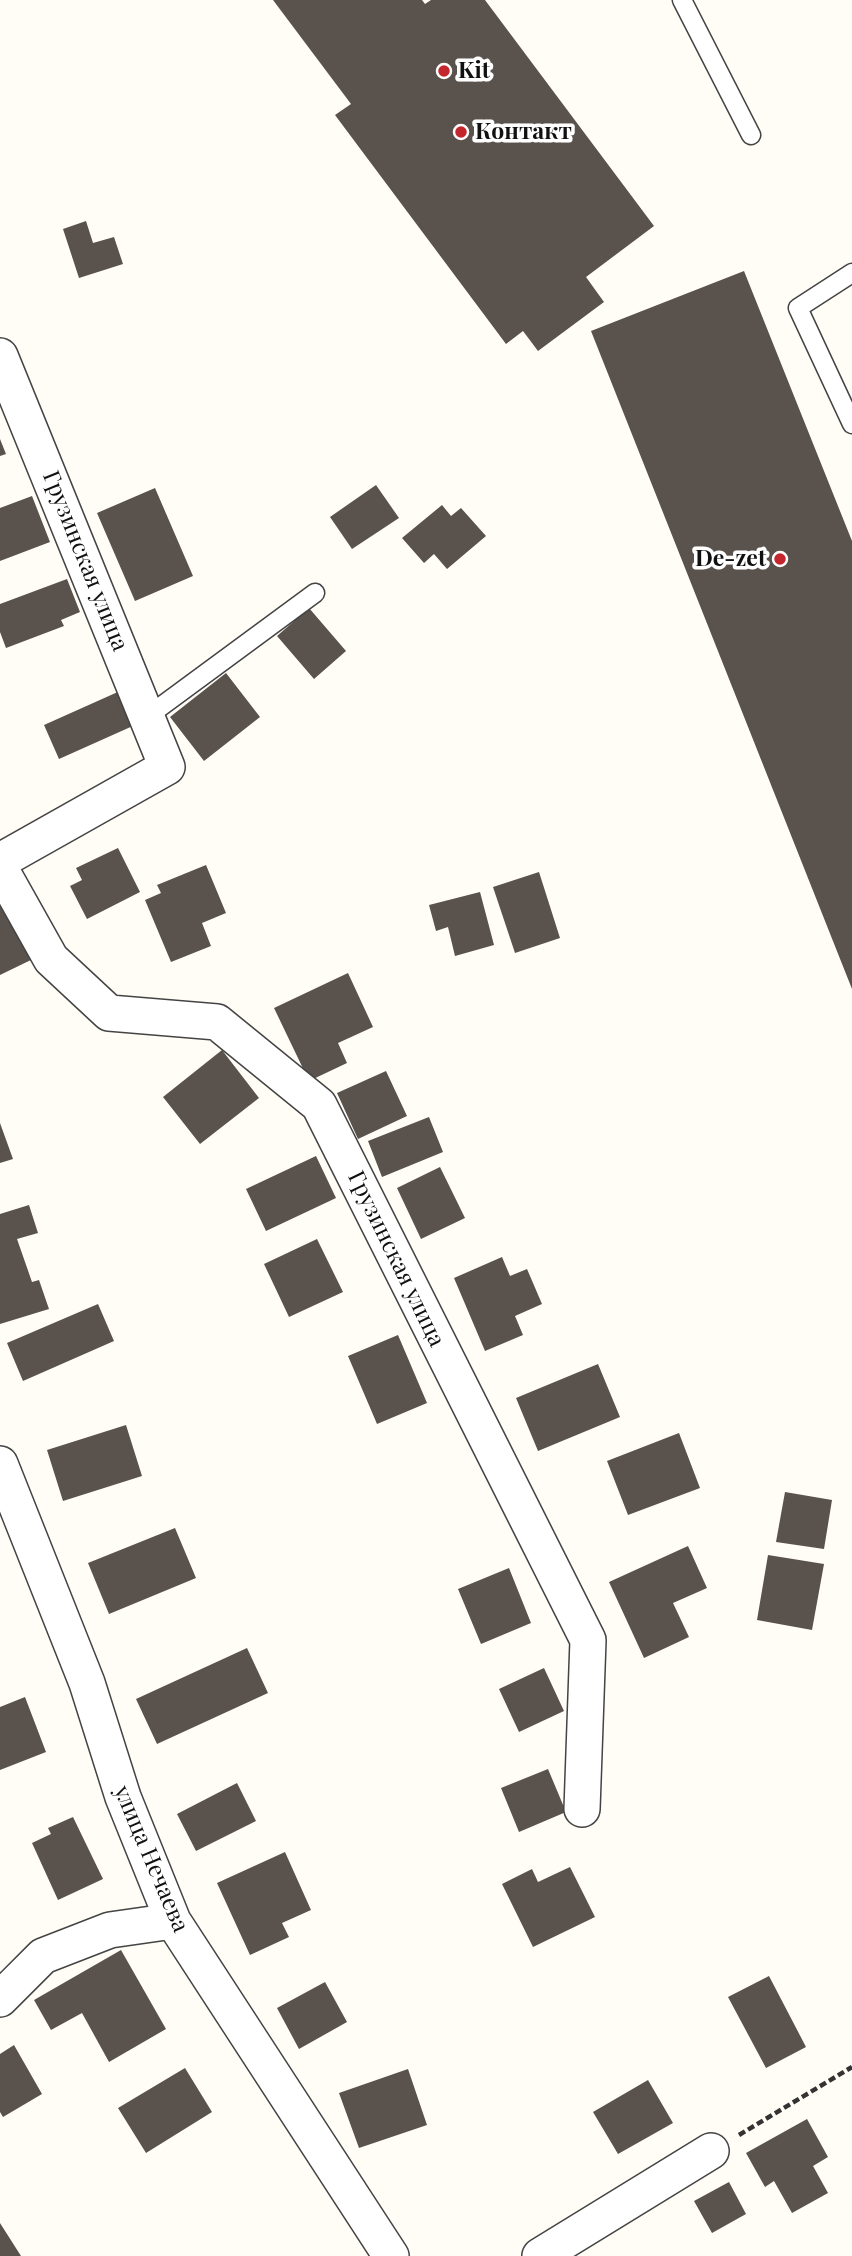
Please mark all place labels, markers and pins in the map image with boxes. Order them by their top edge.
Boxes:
place label: Kit [458,57,490,85]
marker: Kit [436,63,452,79]
place label: Контакт [475,118,572,146]
marker: Контакт [453,124,469,140]
place label: De-zet [695,545,766,573]
marker: De-zet [772,551,788,567]

